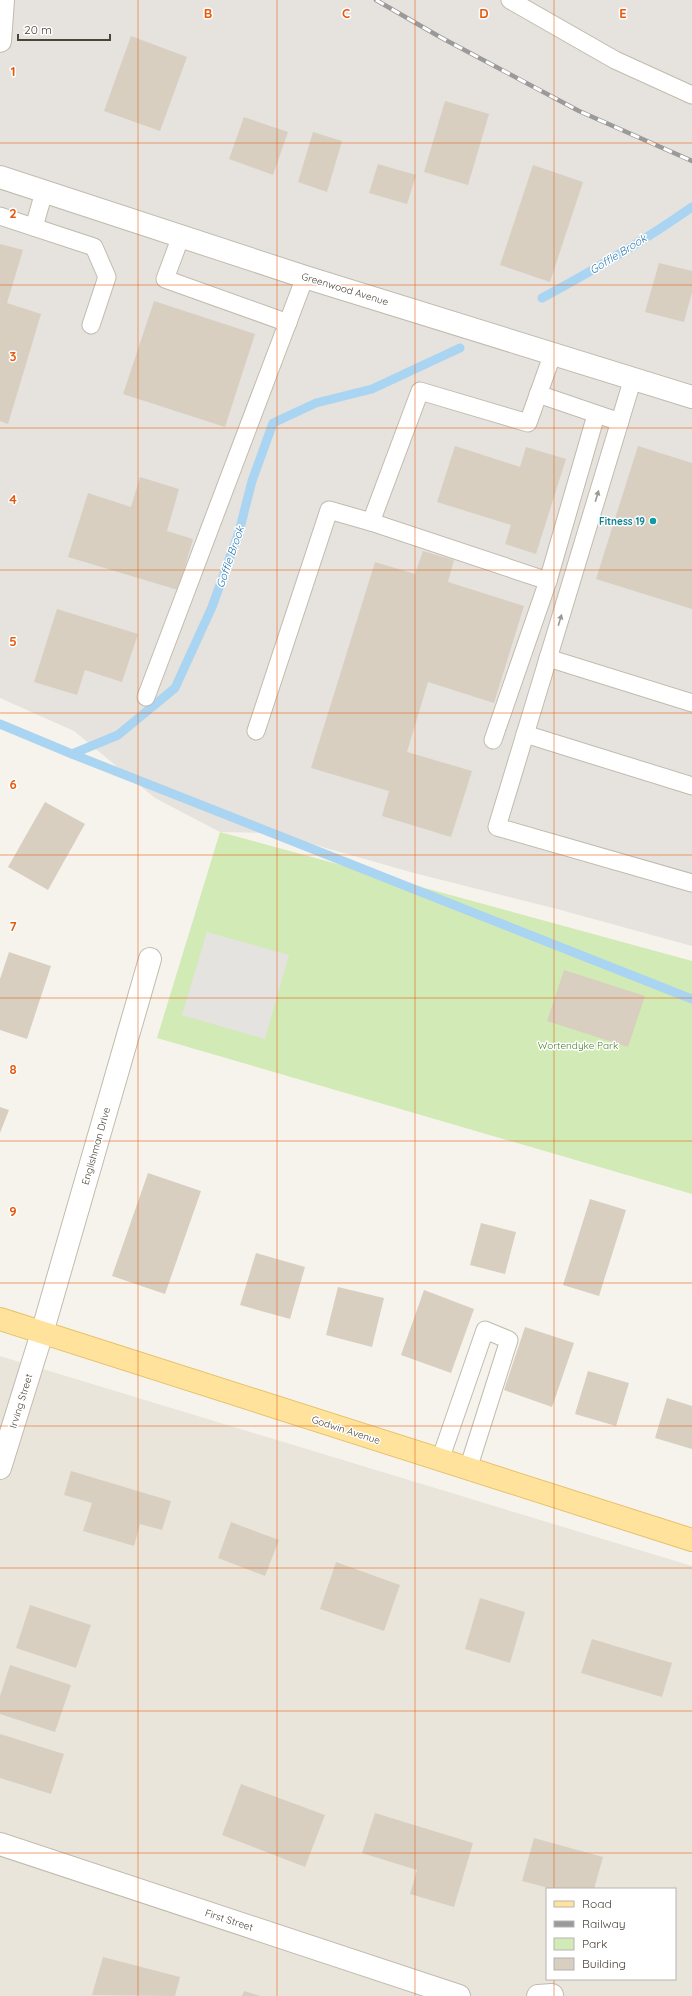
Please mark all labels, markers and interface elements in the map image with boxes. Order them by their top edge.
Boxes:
text: B [204,5,212,21]
text: C [342,5,350,21]
text: D [479,5,489,21]
text: E [619,5,627,21]
scale bar [18,16,110,42]
text: 20 m [24,22,52,37]
text: 1 [10,63,16,79]
text: 2 [9,205,17,221]
water label: Goffle Brook [587,230,650,277]
street label: Greenwood Avenue [300,270,390,309]
text: 3 [10,348,17,364]
one-way arrow [594,490,600,502]
text: 4 [9,491,17,507]
place label: Fitness 19 [599,515,645,528]
marker: Fitness 19 [648,516,658,526]
water label: Goffle Brook [213,523,247,590]
one-way arrow [557,614,563,626]
text: 5 [9,633,17,649]
text: 6 [9,776,17,792]
text: 7 [9,918,17,934]
park label: Wortendyke Park [538,1039,618,1052]
text: 8 [9,1061,17,1077]
street label: Englishman Drive [79,1105,113,1186]
text: 9 [9,1203,17,1219]
street label: Irving Street [7,1372,36,1430]
street label: Godwin Avenue [310,1413,382,1447]
legend [546,1888,676,1980]
text: Road [582,1896,612,1911]
street label: First Street [203,1906,255,1934]
text: Railway [582,1916,626,1931]
text: Park [582,1936,607,1951]
text: Building [582,1956,626,1971]

